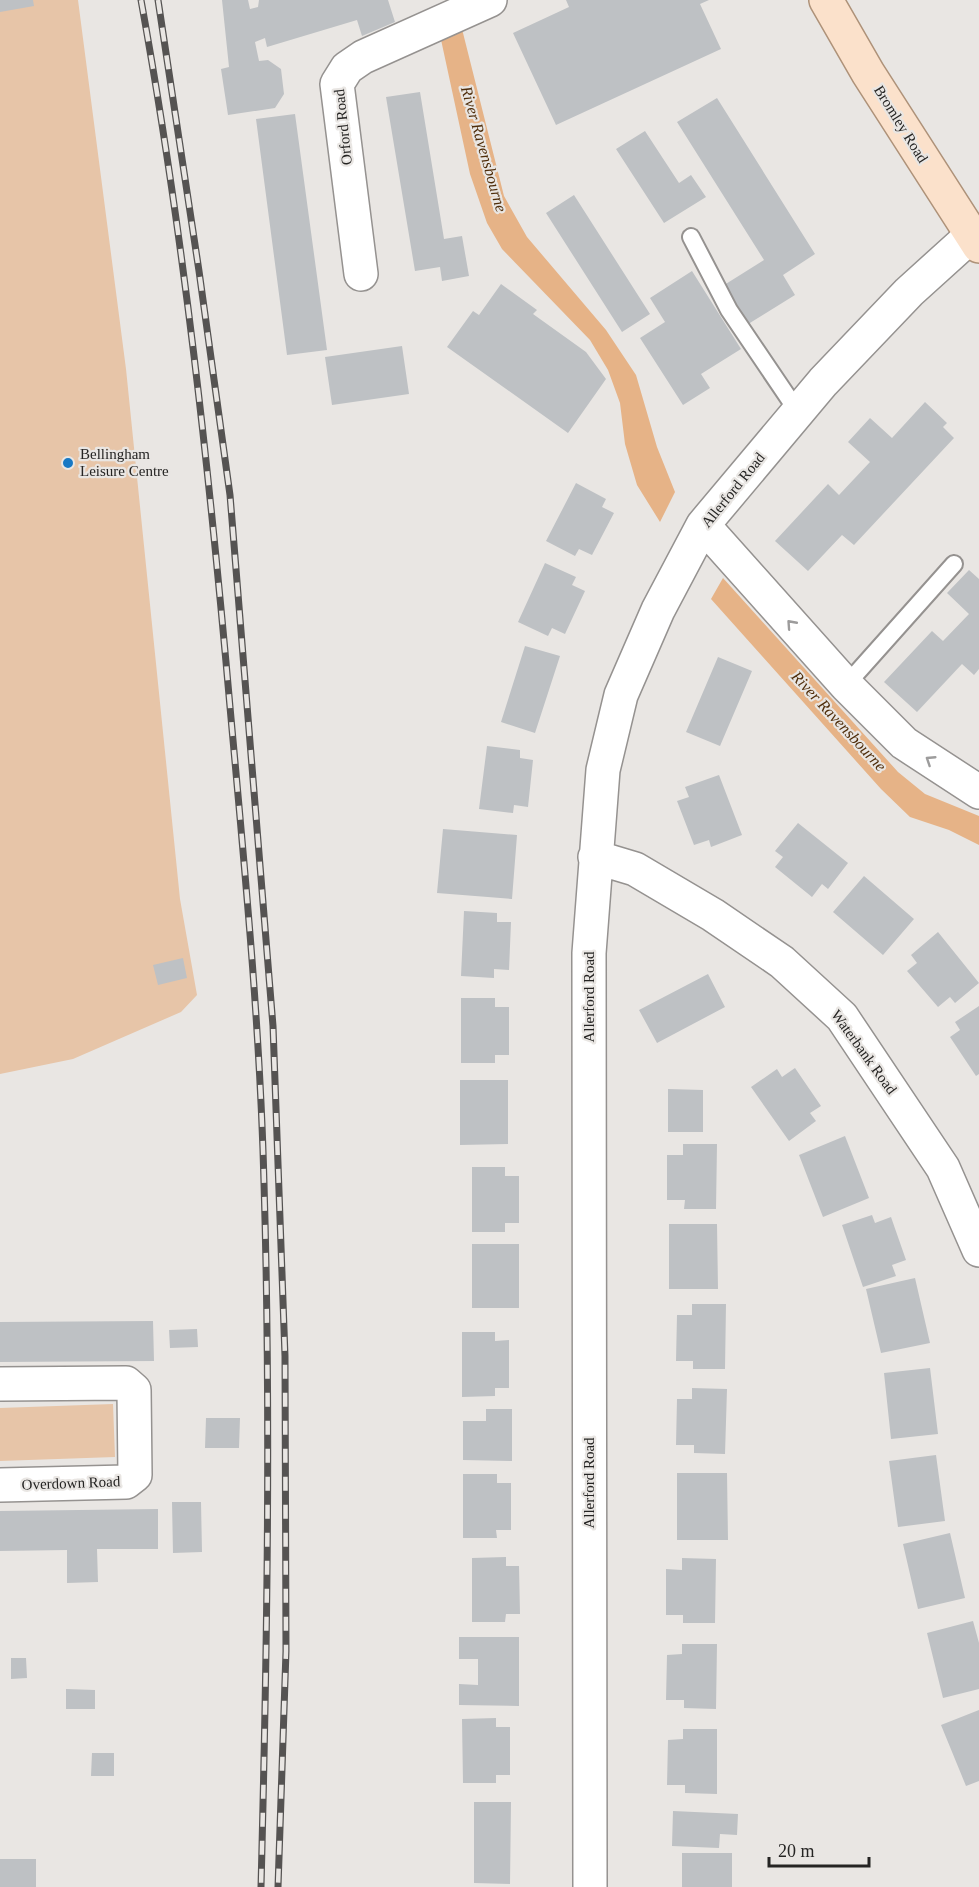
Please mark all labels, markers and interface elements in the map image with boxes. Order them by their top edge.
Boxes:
street label: Bromley Road [871,82,931,166]
water label: River Ravensbourne [458,83,510,214]
street label: Orford Road [331,88,355,166]
place label: Bellingham Leisure Centre [80,446,169,479]
street label: Allerford Road [698,449,768,530]
marker: Bellingham Leisure Centre [61,456,75,470]
one-way arrow [787,620,798,631]
water label: River Ravensbourne [788,667,890,774]
one-way arrow [926,756,937,767]
street label: Allerford Road [581,951,597,1043]
street label: Waterbank Road [828,1007,900,1098]
street label: Allerford Road [581,1437,597,1529]
street label: Overdown Road [21,1473,121,1493]
scale bar [769,1830,870,1868]
text: 20 m [778,1841,815,1861]

